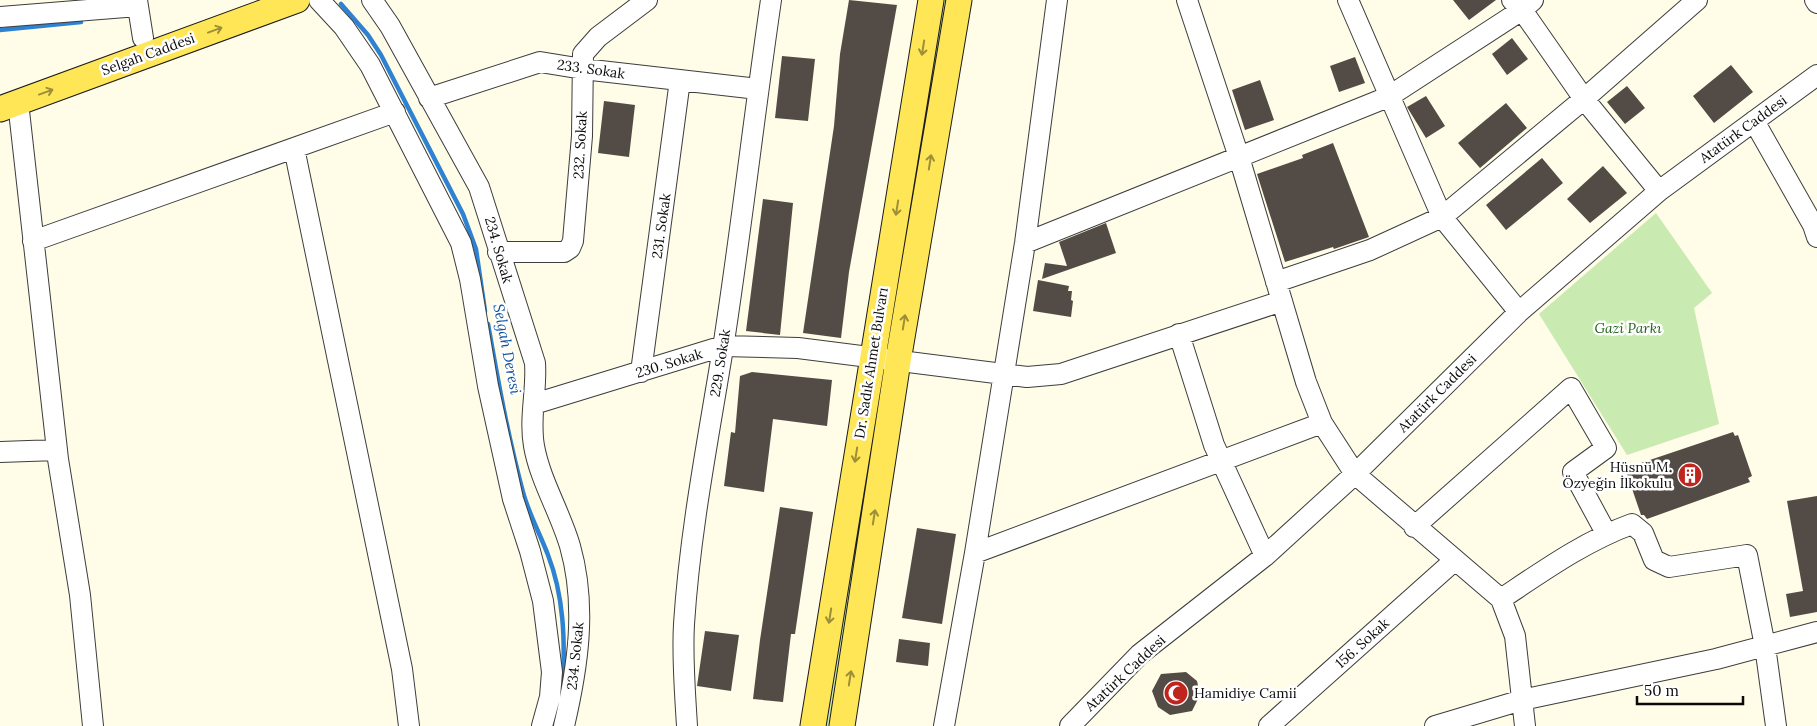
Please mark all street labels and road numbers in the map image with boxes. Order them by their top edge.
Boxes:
street label: Selgah Caddesi [99,29,197,79]
street label: 233. Sokak [556,55,627,83]
street label: Atatürk Caddesi [1695,91,1790,167]
street label: 232. Sokak [569,110,591,179]
street label: 231. Sokak [648,192,675,260]
street label: 234. Sokak [481,215,517,286]
street label: Dr. Sadık Ahmet Bulvarı [850,286,892,440]
street label: 229. Sokak [706,327,734,398]
street label: 230. Sokak [633,344,705,382]
street label: Atatürk Caddesi [1393,350,1480,437]
street label: 156. Sokak [1331,614,1393,672]
street label: 234. Sokak [562,621,588,691]
street label: Atatürk Caddesi [1080,631,1169,716]

